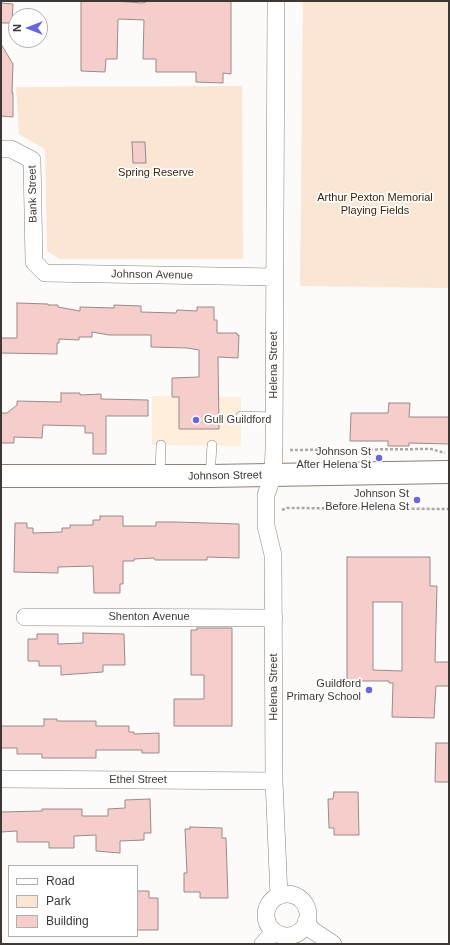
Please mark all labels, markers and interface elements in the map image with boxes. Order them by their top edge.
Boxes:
north arrow [8,8,48,48]
text: N [11,24,23,32]
street label: Bank Street [26,165,40,223]
park label: Spring Reserve [118,166,194,180]
park label: Arthur Pexton Memorial Playing Fields [317,191,433,217]
street label: Johnson Avenue [111,268,193,282]
street label: Helena Street [267,331,281,399]
place label: Gull Guildford [204,413,271,427]
marker: Gull Guildford [191,415,201,425]
place label: Johnson St After Helena St [296,445,371,471]
marker: Johnson St After Helena St [374,453,384,463]
street label: Johnson Street [188,469,262,483]
place label: Johnson St Before Helena St [325,487,409,513]
marker: Johnson St Before Helena St [412,495,422,505]
street label: Shenton Avenue [108,610,190,624]
street label: Helena Street [267,653,281,721]
place label: Guildford Primary School [286,677,361,703]
marker: Guildford Primary School [364,685,374,695]
street label: Ethel Street [109,773,167,787]
legend [8,865,138,937]
text: Road [46,874,75,888]
text: Park [46,894,71,908]
text: Building [46,914,89,928]

